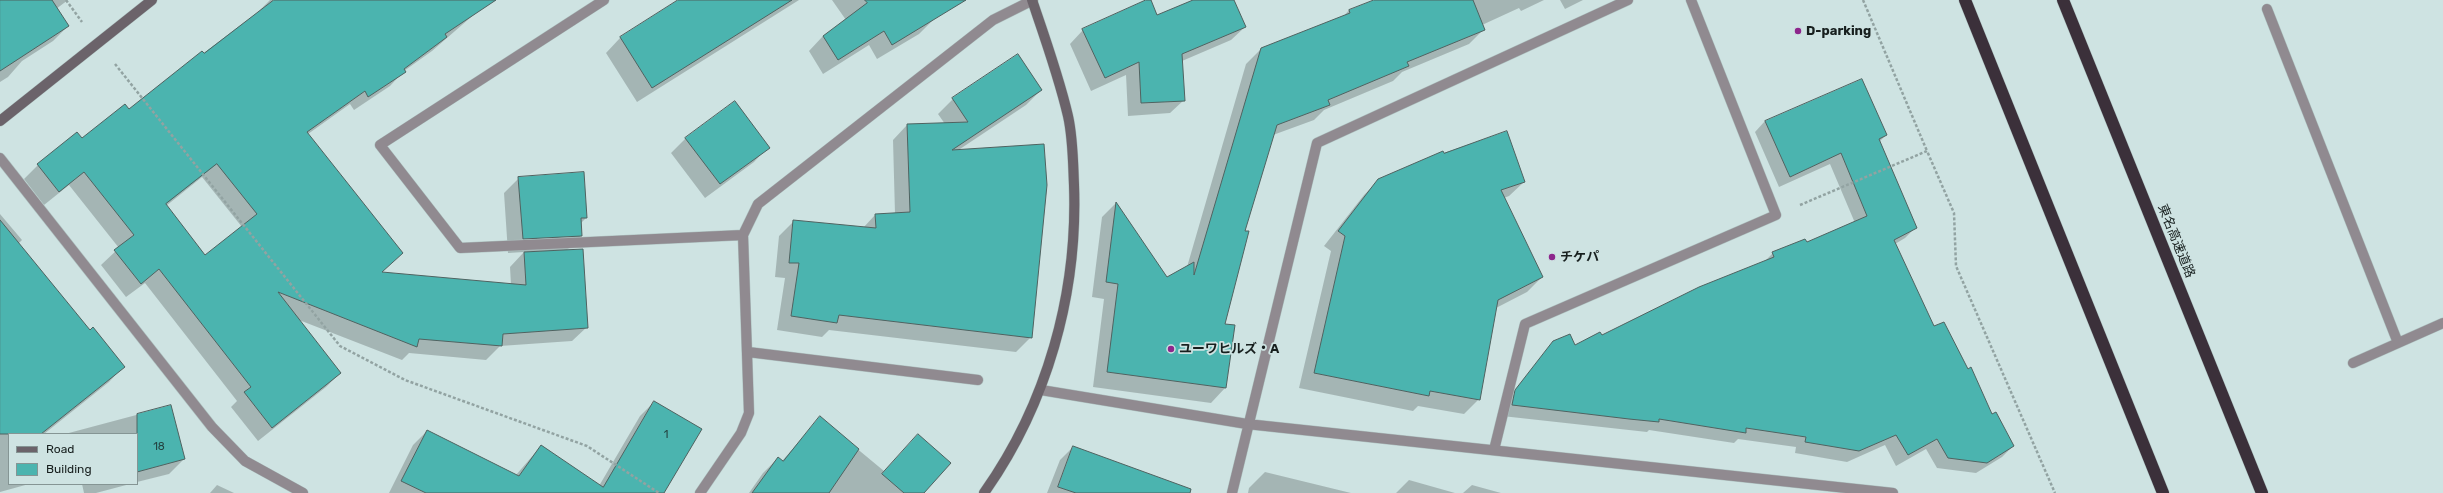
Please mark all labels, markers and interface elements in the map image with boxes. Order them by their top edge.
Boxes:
place label: D-parking [1806,23,1871,39]
marker: D-parking [1793,26,1803,36]
street label: 東名高速道路 [2154,202,2198,280]
place label: チケパ [1560,249,1599,265]
marker: チケパ [1547,252,1557,262]
place label: ユーワヒルズ・A [1179,341,1279,357]
marker: ユーワヒルズ・A [1166,344,1176,354]
house number: 1 [664,428,668,442]
legend [8,433,138,485]
house number: 18 [153,440,165,454]
text: Road [46,442,74,456]
text: Building [46,462,92,476]

